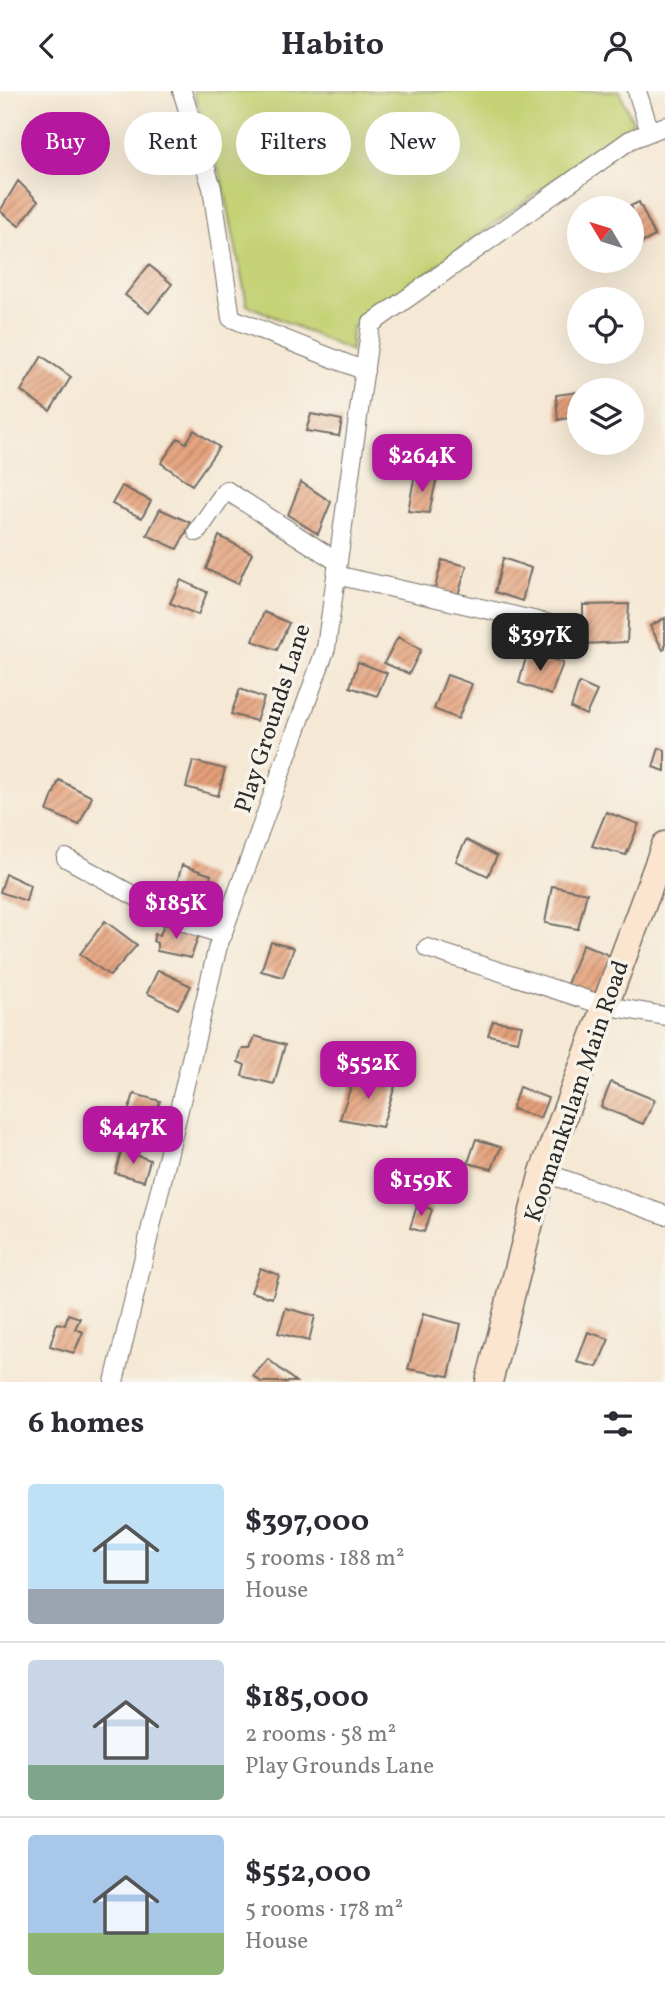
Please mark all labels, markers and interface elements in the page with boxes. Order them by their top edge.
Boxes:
text: Habito [281,24,384,68]
icon: back [28,27,66,65]
icon: person [599,27,637,65]
chip: Buy [21,112,110,175]
chip: Rent [124,112,222,175]
chip: Filters [236,112,351,175]
chip: New [365,112,460,175]
north arrow [567,196,644,273]
map controls [567,196,644,455]
button: locate [567,287,644,364]
button: layers [567,378,644,455]
pin: $264K [373,435,471,494]
text: $264K [388,441,456,473]
pin: $397K [491,613,589,673]
street label: Play Grounds Lane [227,620,321,818]
text: $397K [508,620,572,652]
pin: $185K [127,881,225,941]
text: $185K [145,888,207,920]
street label: Koomankulam Main Road [517,956,639,1227]
pin: $552K [319,1041,417,1101]
text: $552K [336,1048,400,1080]
pin: $447K [84,1107,182,1166]
text: $447K [99,1113,167,1145]
pin: $159K [372,1159,470,1218]
text: $159K [390,1165,452,1197]
text: 6 homes [28,1403,144,1445]
icon: filters [599,1405,637,1443]
text: $397,000 [245,1501,369,1543]
icon: home [84,1512,168,1596]
text: 5 rooms · 188 m² [245,1543,404,1575]
text: House [245,1575,308,1607]
text: $185,000 [245,1677,369,1719]
icon: home [84,1688,168,1772]
text: 2 rooms · 58 m² [245,1719,396,1751]
text: Play Grounds Lane [245,1751,434,1783]
text: $552,000 [245,1852,371,1894]
icon: home [84,1863,168,1947]
text: 5 rooms · 178 m² [245,1894,403,1926]
text: House [245,1926,308,1958]

